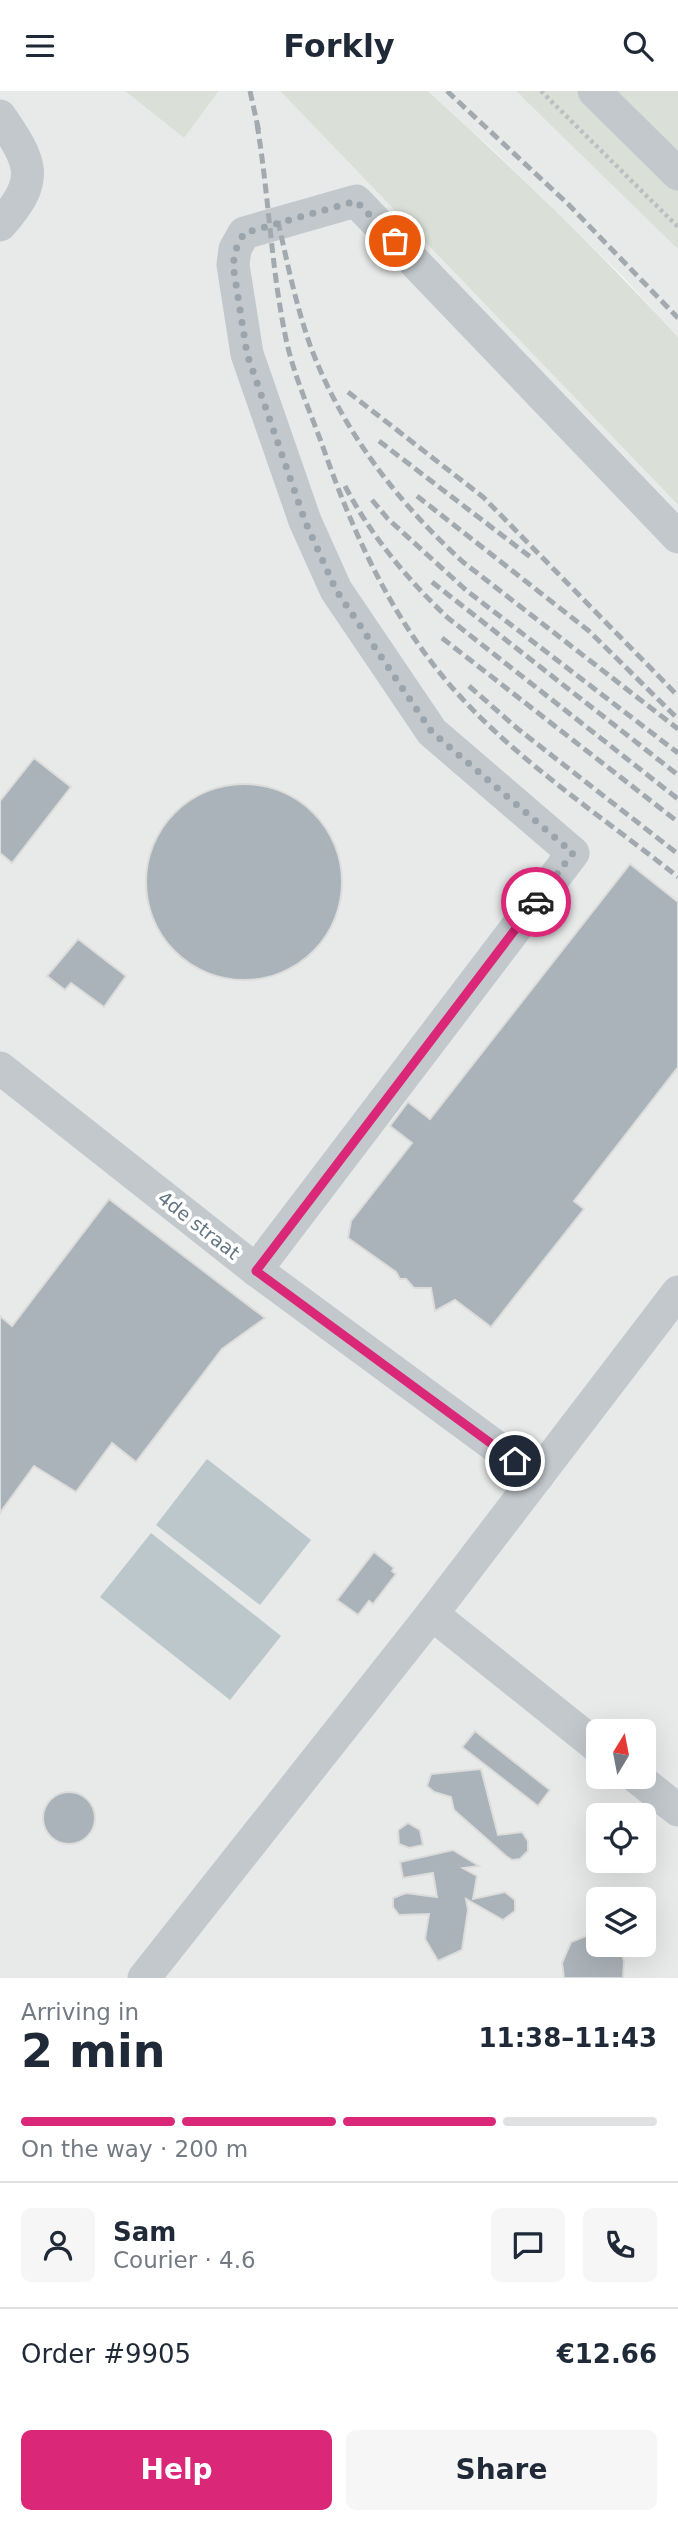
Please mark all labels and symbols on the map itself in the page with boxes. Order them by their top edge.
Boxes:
pin [365,211,425,271]
courier [501,867,571,937]
street label: 4de straat [154,1186,244,1264]
pin [485,1431,545,1491]
north arrow [586,1719,656,1789]

